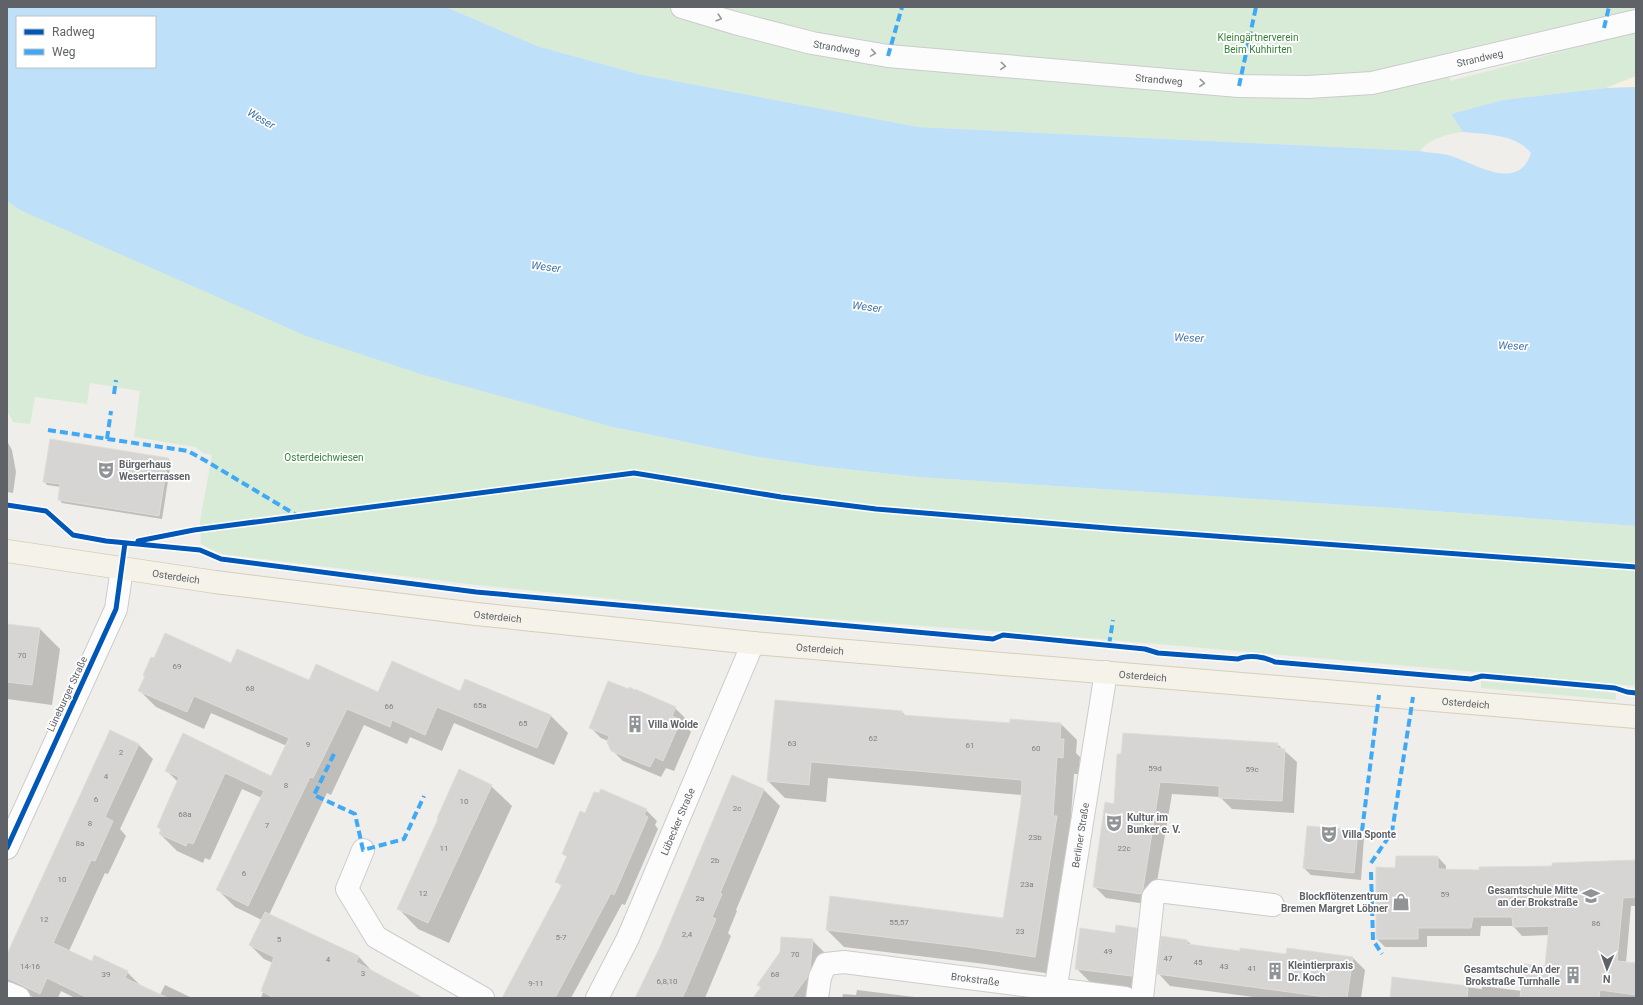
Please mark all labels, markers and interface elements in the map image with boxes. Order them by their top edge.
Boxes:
one-way arrow [716,13,723,22]
legend [16,16,156,68]
text: Radweg [52,25,95,39]
park label: Kleingärtnerverein Beim Kuhhirten [1218,32,1298,55]
street label: Strandweg [812,38,861,57]
text: Weg [52,45,76,59]
street label: Strandweg [1455,47,1504,69]
one-way arrow [870,48,876,57]
one-way arrow [1000,61,1006,70]
street label: Strandweg [1135,72,1183,87]
one-way arrow [1199,78,1205,87]
water label: Weser [245,106,277,132]
water label: Weser [530,259,562,275]
water label: Weser [851,299,883,315]
water label: Weser [1174,331,1204,345]
water label: Weser [1498,339,1528,353]
park label: Osterdeichwiesen [284,452,364,463]
place label: Bürgerhaus Weserterrassen [119,459,190,482]
theatre icon: Bürgerhaus Weserterrassen [96,460,116,480]
street label: Osterdeich [152,567,201,585]
street label: Osterdeich [473,608,522,624]
street label: Osterdeich [796,641,844,656]
house number: 70 [18,651,27,660]
street label: Lüneburger Straße [45,655,89,733]
house number: 69 [173,662,182,671]
street label: Osterdeich [1118,668,1167,683]
house number: 68 [246,684,255,693]
street label: Osterdeich [1441,695,1490,710]
house number: 65a [473,701,487,710]
house number: 66 [385,702,394,711]
building icon: Villa Wolde [625,714,645,734]
house number: 65 [519,719,528,728]
place label: Villa Wolde [648,719,699,730]
house number: 62 [869,734,878,743]
house number: 63 [788,739,797,748]
house number: 9 [306,740,310,749]
house number: 61 [966,741,975,750]
house number: 60 [1032,744,1041,753]
house number: 2 [119,748,124,757]
house number: 59d [1148,764,1162,773]
house number: 59c [1245,765,1259,774]
house number: 4 [104,772,109,781]
house number: 8 [284,781,289,790]
street label: Lübecker Straße [658,786,696,857]
house number: 6 [94,795,99,804]
house number: 10 [460,797,469,806]
street label: Berliner Straße [1069,802,1091,868]
house number: 2c [733,804,741,813]
house number: 68a [178,810,192,819]
place label: Kultur im Bunker e. V. [1127,812,1181,835]
theatre icon: Kultur im Bunker e. V. [1104,813,1124,833]
house number: 8 [88,819,93,828]
house number: 7 [265,821,270,830]
theatre icon: Villa Sponte [1319,824,1339,844]
place label: Villa Sponte [1342,829,1397,840]
house number: 23b [1028,833,1042,842]
house number: 8a [76,839,84,848]
house number: 11 [440,844,449,853]
house number: 22c [1117,844,1131,853]
house number: 2b [711,856,720,865]
house number: 6 [242,869,247,878]
house number: 10 [58,875,67,884]
house number: 23a [1020,880,1034,889]
place label: Gesamtschule Mitte an der Brokstraße [1488,885,1579,908]
school or university icon: Gesamtschule Mitte an der Brokstraße [1581,886,1601,906]
house number: 12 [419,889,428,898]
house number: 59 [1441,890,1450,899]
place label: Blockflötenzentrum Bremen Margret Löbner [1281,891,1388,914]
shop icon: Blockflötenzentrum Bremen Margret Löbner [1391,892,1411,912]
house number: 2a [696,894,704,903]
house number: 12 [40,915,49,924]
house number: 55,57 [889,918,909,927]
house number: 86 [1592,919,1601,928]
house number: 23 [1016,927,1025,936]
house number: 2,4 [682,930,693,939]
house number: 5-7 [555,933,567,942]
house number: 5 [277,935,282,944]
house number: 49 [1104,947,1113,956]
north arrow [1587,949,1627,989]
house number: 70 [791,950,800,959]
house number: 47 [1164,954,1173,963]
house number: 4 [326,955,331,964]
house number: 45 [1194,958,1203,967]
place label: Kleintierpraxis Dr. Koch [1288,960,1353,983]
building icon: Kleintierpraxis Dr. Koch [1265,961,1285,981]
house number: 14-16 [20,962,41,971]
house number: 43 [1220,962,1229,971]
house number: 41 [1248,964,1257,973]
place label: Gesamtschule An der Brokstraße Turnhalle [1464,964,1561,987]
building icon: Gesamtschule An der Brokstraße Turnhalle [1563,965,1583,985]
house number: 3 [361,969,365,978]
house number: 39 [102,970,111,979]
house number: 68 [771,970,780,979]
street label: Brokstraße [950,970,1000,987]
text: N [1602,972,1611,985]
house number: 6,8,10 [656,977,678,986]
house number: 9-11 [528,979,544,988]

